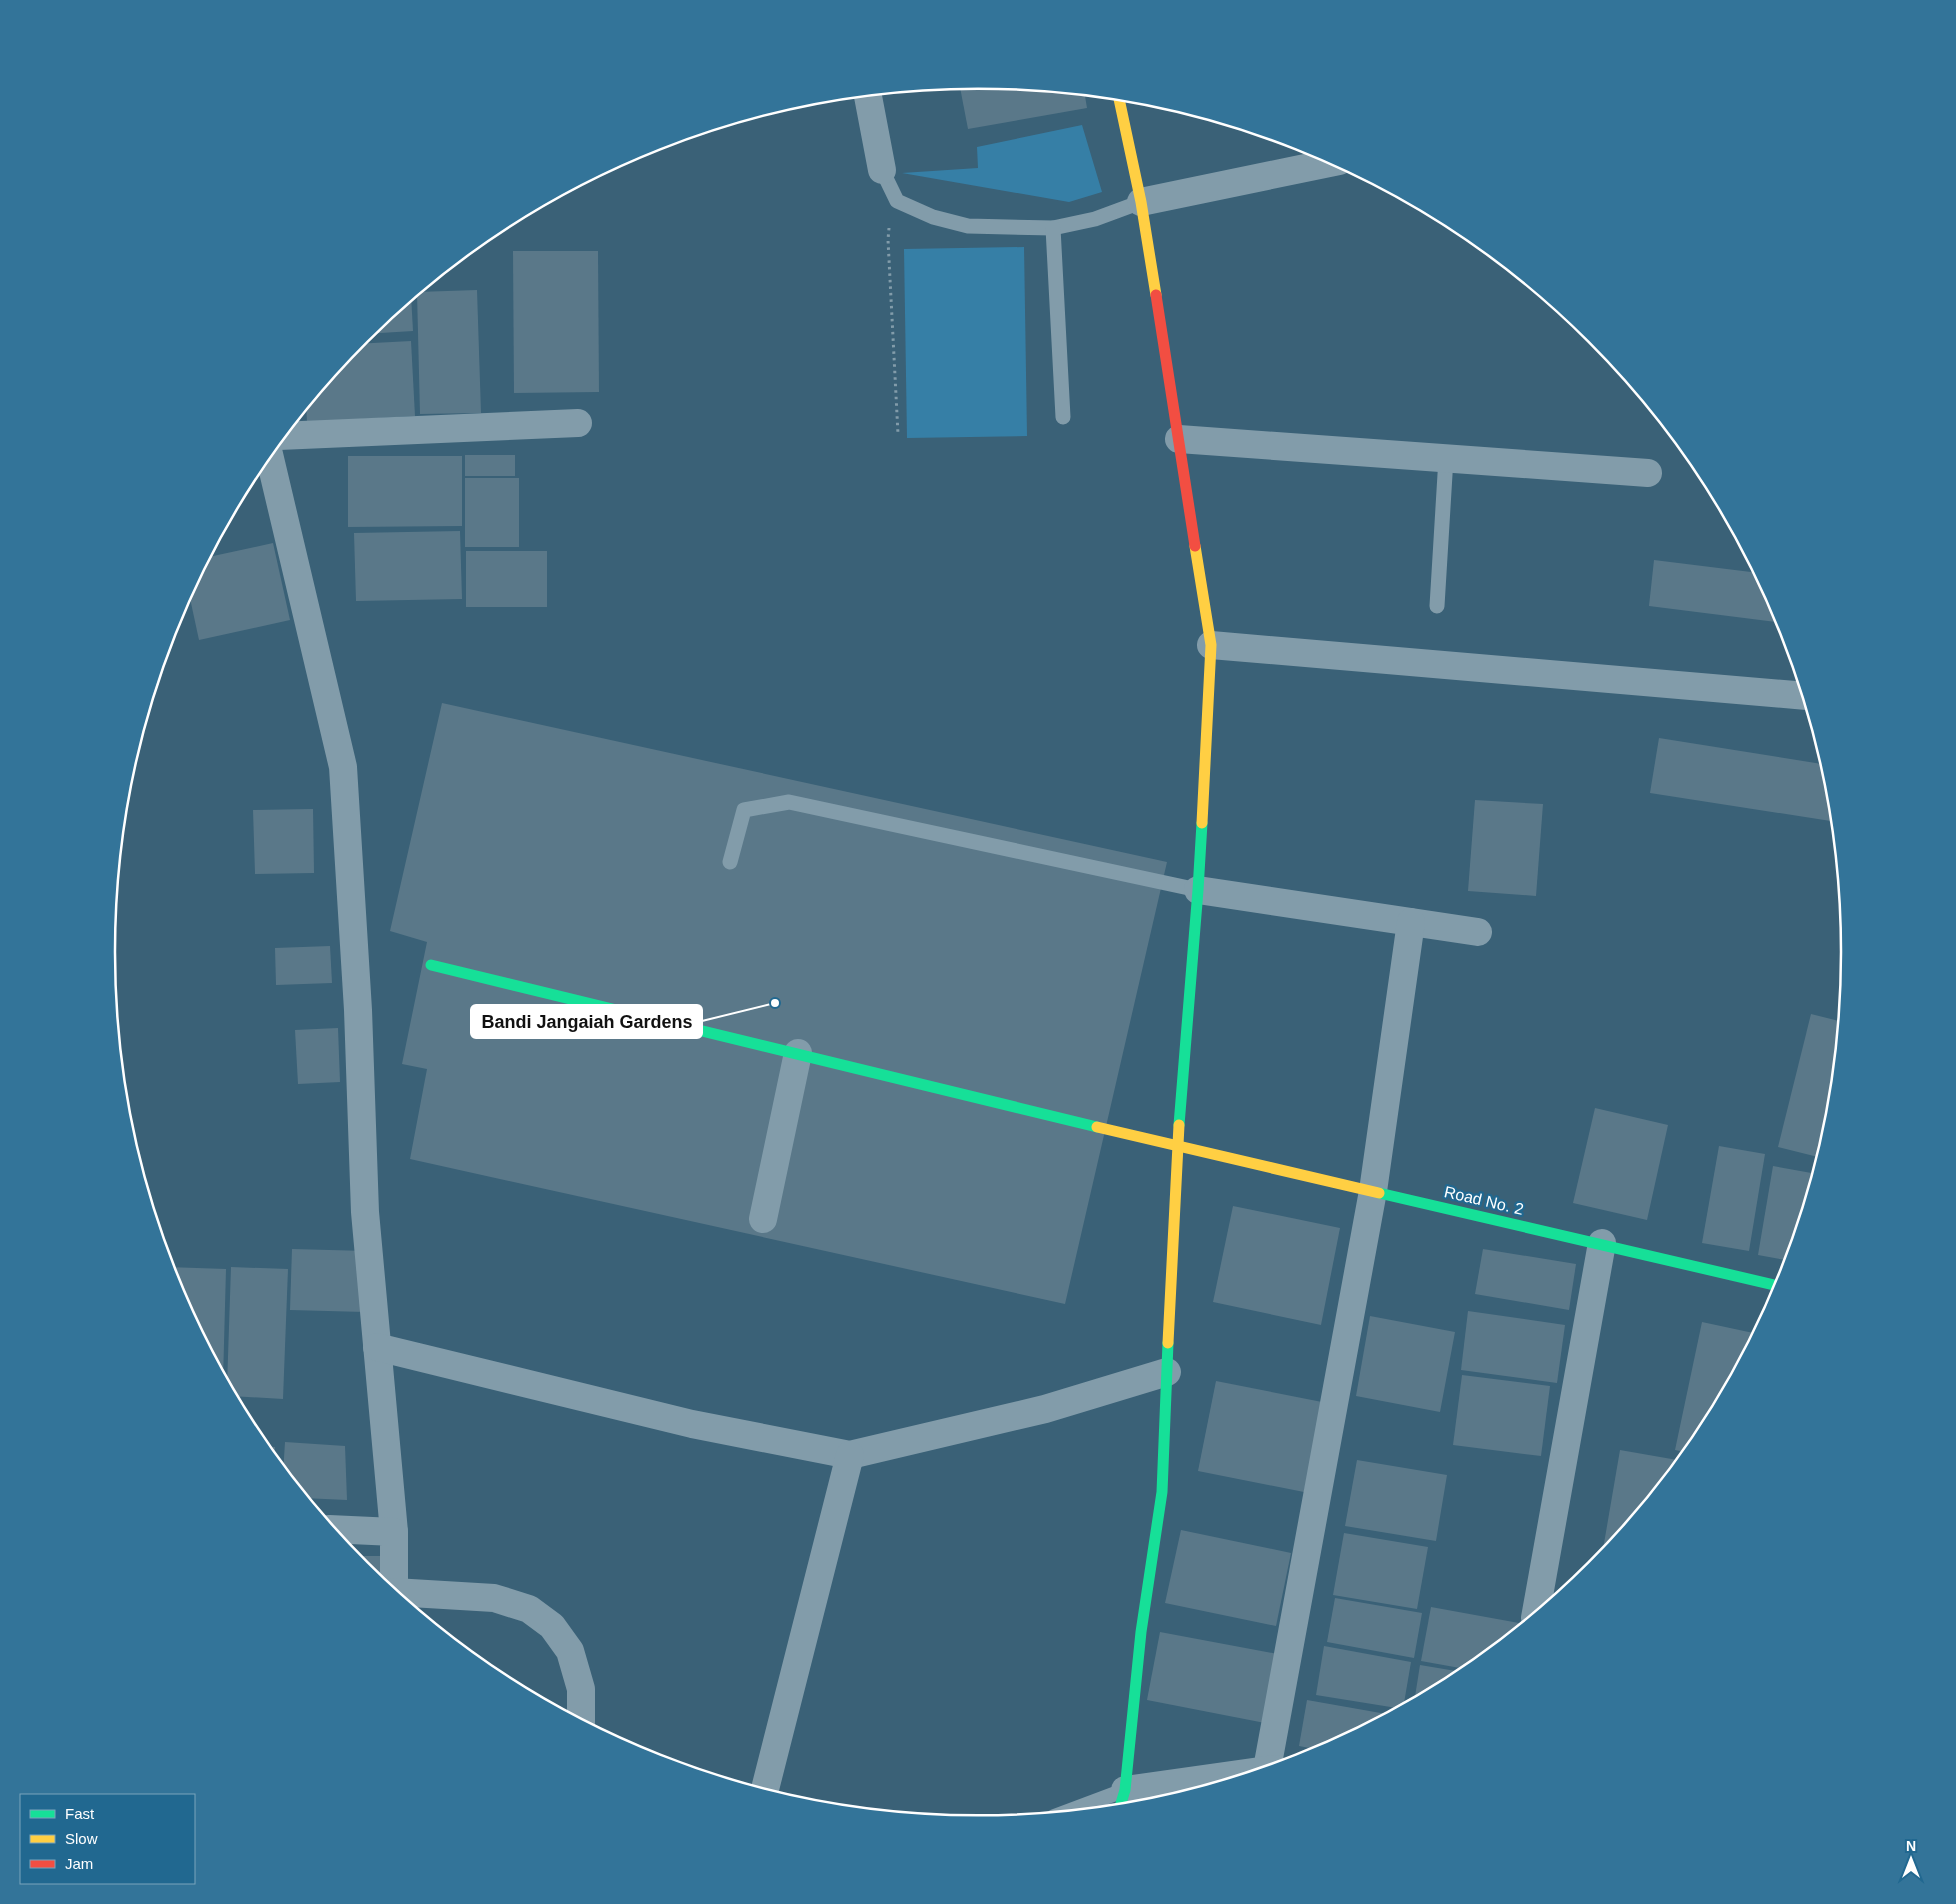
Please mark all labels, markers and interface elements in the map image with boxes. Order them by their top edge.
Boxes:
callout: Bandi Jangaiah Gardens [471,1005,702,1038]
text: Bandi Jangaiah Gardens [481,1012,693,1032]
street label: Road No. 2 [1443,1183,1525,1218]
legend [20,1794,195,1884]
text: Fast [65,1805,95,1822]
text: Slow [65,1830,98,1847]
north arrow [1886,1834,1936,1884]
text: N [1906,1838,1916,1854]
text: Jam [65,1855,93,1872]

